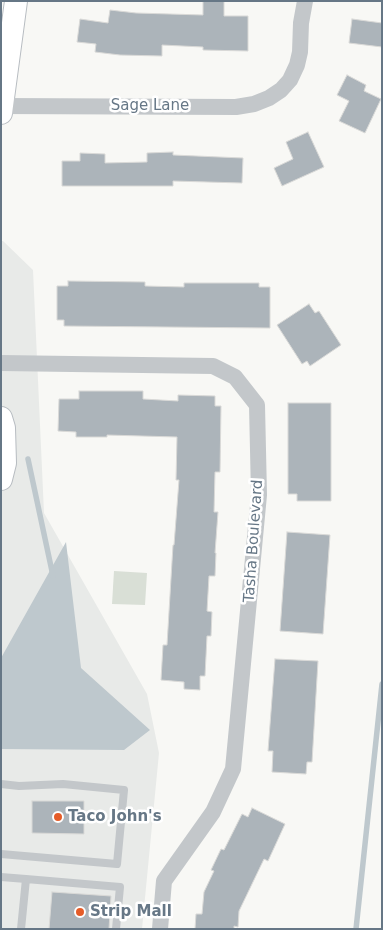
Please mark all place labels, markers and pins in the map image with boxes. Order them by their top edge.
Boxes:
place label: Taco John's [68,808,162,826]
marker: Taco John's [52,811,64,823]
place label: Strip Mall [90,903,172,921]
marker: Strip Mall [74,906,86,918]

